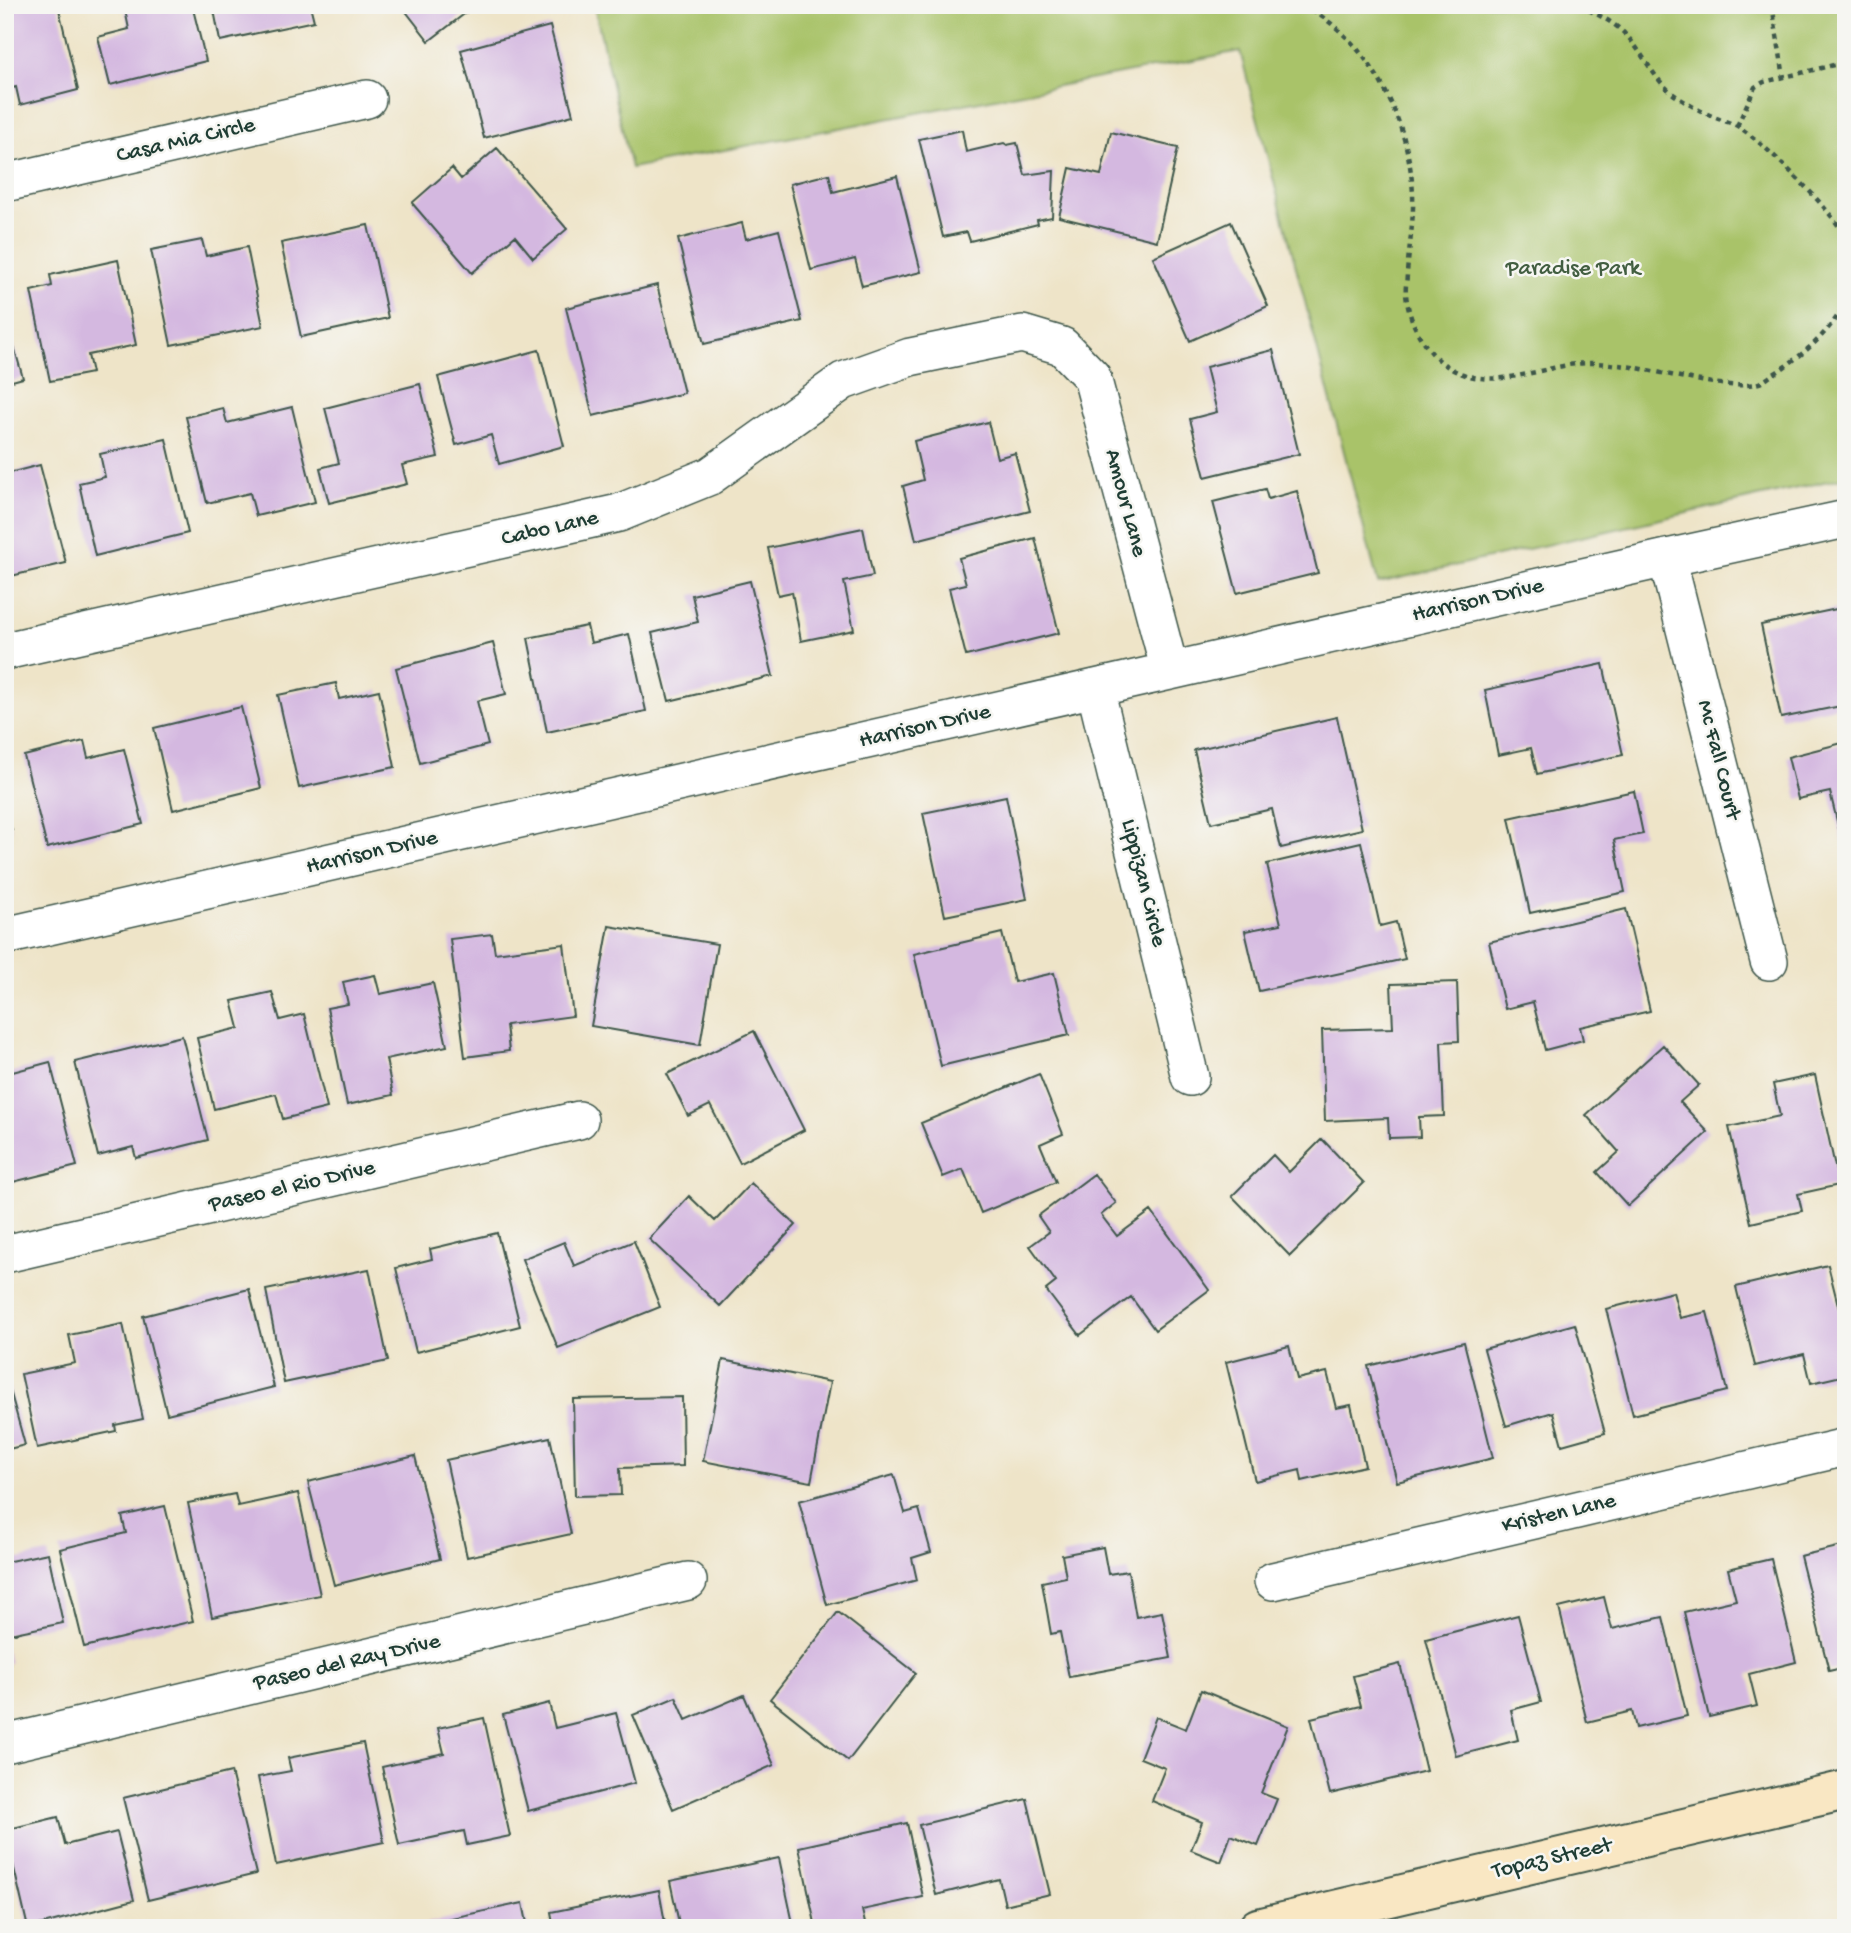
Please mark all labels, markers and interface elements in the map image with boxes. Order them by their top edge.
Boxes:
street label: Casa Mia Circle [114,112,259,170]
park label: Paradise Park [1505,256,1643,283]
street label: Amour Lane [1098,446,1153,561]
street label: Cabo Lane [499,504,602,553]
street label: Harrison Drive [1410,573,1547,629]
street label: Mc Fall Court [1690,698,1746,824]
street label: Harrison Drive [857,699,994,755]
street label: Lippizan Circle [1114,816,1172,951]
street label: Harrison Drive [304,825,441,881]
street label: Paseo el Rio Drive [205,1154,379,1220]
street label: Kristen Lane [1500,1488,1620,1540]
street label: Paseo del Ray Drive [250,1628,444,1698]
street label: Topaz Street [1488,1832,1616,1886]

